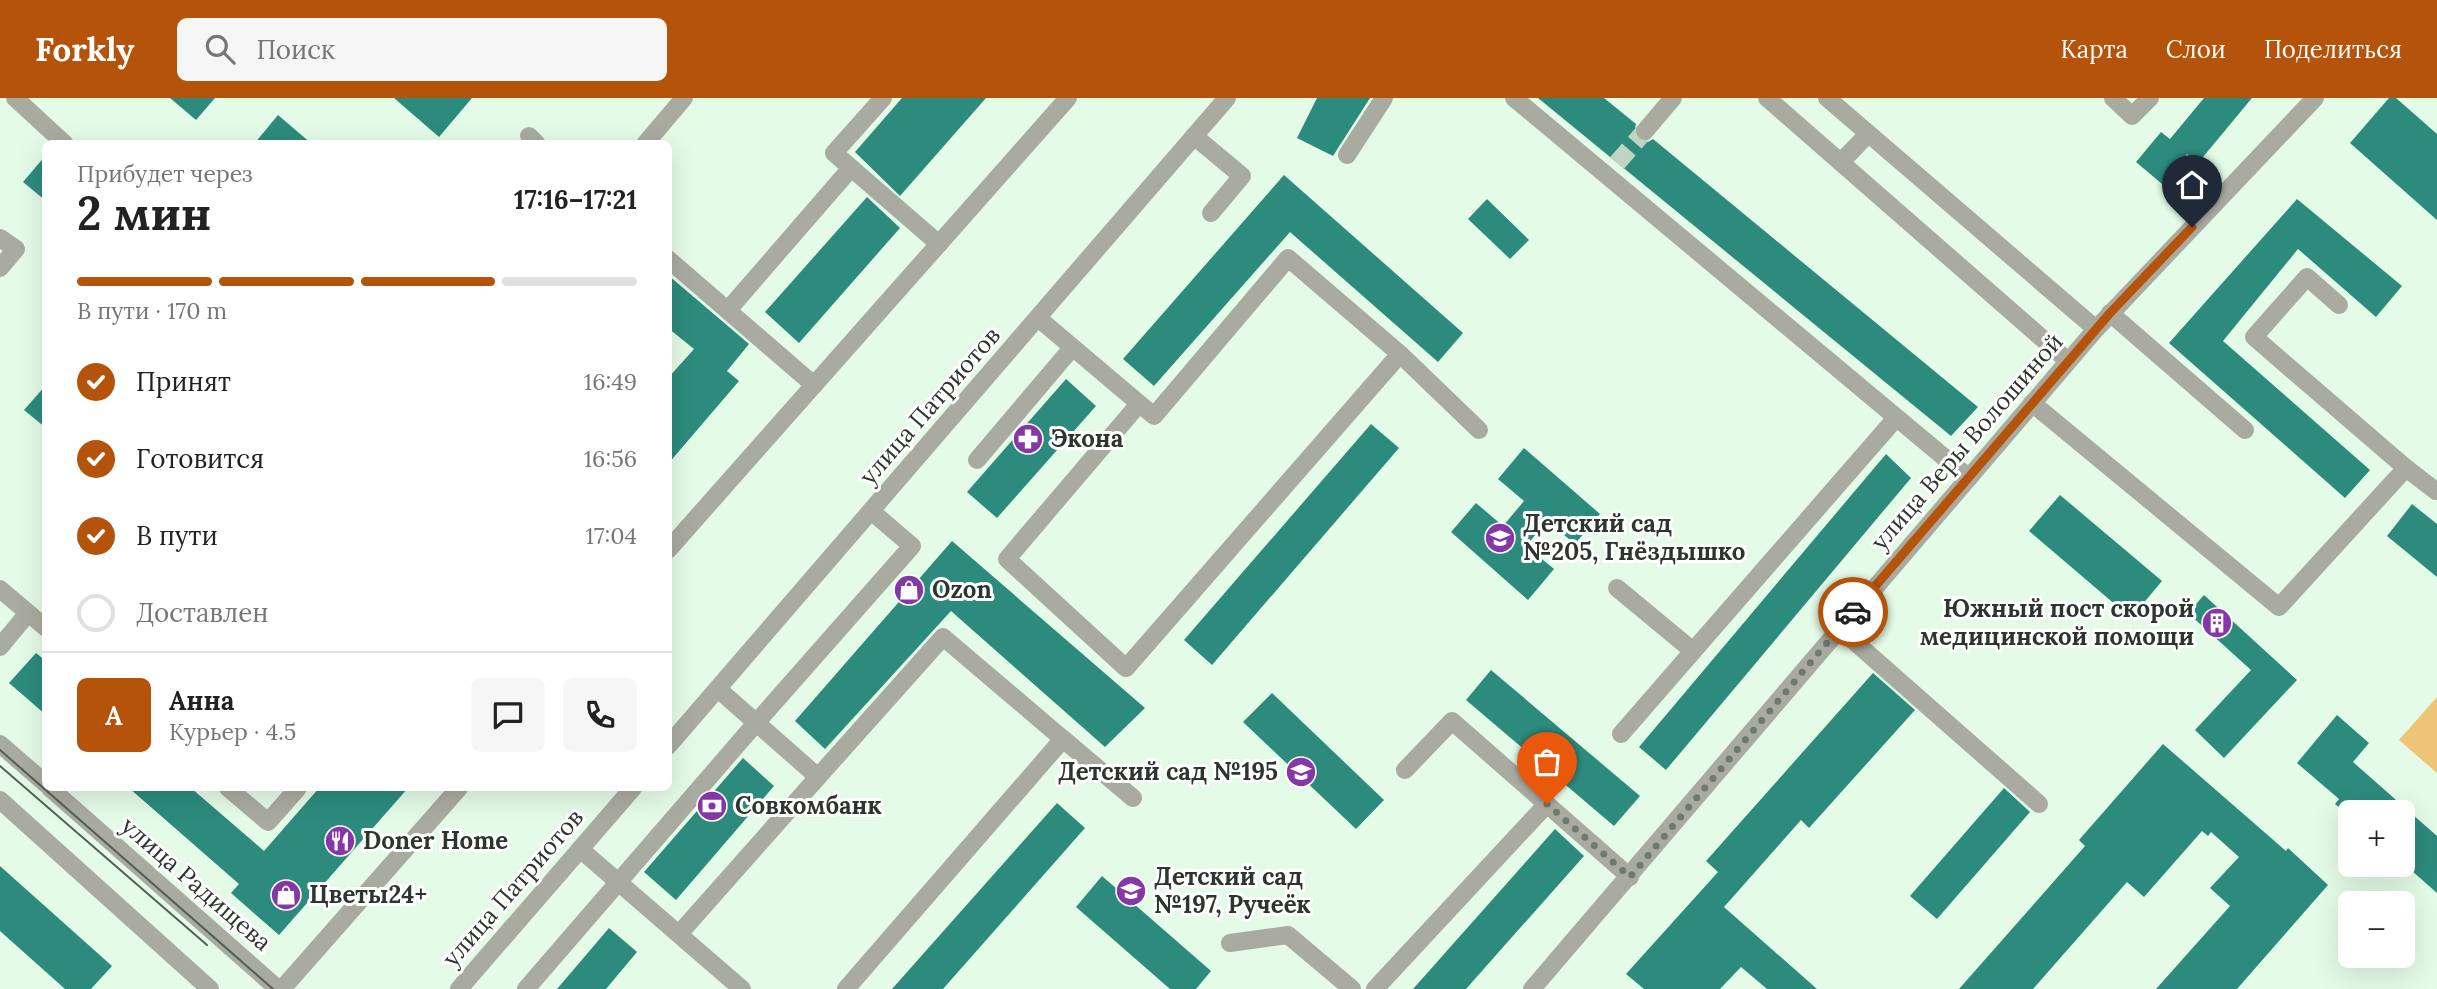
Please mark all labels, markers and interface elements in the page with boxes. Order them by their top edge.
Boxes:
search box [177,18,667,81]
text: Forkly [35,28,135,70]
icon: search [201,30,239,68]
text: Поиск [257,33,335,66]
text: Карта [2060,34,2128,65]
text: Слои [2166,34,2226,65]
text: Поделиться [2264,34,2402,65]
pin [2162,155,2222,227]
text: Прибудет через [77,159,253,188]
icon: home [2173,166,2211,204]
text: 17:16–17:21 [514,183,637,216]
text: 2 мин [77,184,211,243]
text: В пути · 170 m [77,296,227,325]
street label: улица Патриотов [852,320,1007,491]
street label: улица Веры Волошиной [1864,327,2069,557]
icon: check [77,363,115,401]
text: Принят [136,365,231,398]
text: 16:49 [584,367,637,396]
pharmacy icon: Экона [1011,422,1045,456]
place label: Экона [1051,423,1124,454]
icon: check [77,440,115,478]
text: Готовится [136,442,264,475]
text: 16:56 [584,444,637,473]
place label: Детский сад №205, Гнёздышко [1523,508,1745,567]
icon: check [77,517,115,555]
text: В пути [136,519,218,552]
text: 17:04 [586,521,637,550]
school or university icon: Детский сад №205, Гнёздышко [1483,521,1517,555]
shop icon: Ozon [892,573,926,607]
place label: Ozon [932,574,992,605]
courier [1818,577,1888,647]
icon: car [1834,593,1872,631]
place label: Южный пост скорой медицинской помощи [1920,593,2194,652]
text: Доставлен [136,596,269,629]
building icon: Южный пост скорой медицинской помощи [2200,606,2234,640]
button: chat [471,678,545,752]
button: phone [563,678,637,752]
text: Анна [169,684,235,717]
text: А [105,699,123,732]
text: Курьер · 4.5 [169,717,296,746]
pin [1517,732,1577,804]
icon: bag [1528,743,1566,781]
school or university icon: Детский сад №195 [1284,755,1318,789]
place label: Детский сад №195 [1058,756,1278,787]
bank icon: Совкомбанк [695,789,729,823]
place label: Совкомбанк [735,790,882,821]
map controls [2338,800,2415,968]
button: + [2338,800,2415,877]
street label: улица Патриотов [435,802,590,973]
street label: улица Радищева [115,810,278,957]
restaurant icon: Doner Home [323,824,357,858]
place label: Doner Home [363,825,508,856]
place label: Детский сад №197, Ручеёк [1154,861,1311,920]
school or university icon: Детский сад №197, Ручеёк [1114,874,1148,908]
shop icon: Цветы24+ [269,878,303,912]
place label: Цветы24+ [309,879,427,910]
button: − [2338,891,2415,968]

